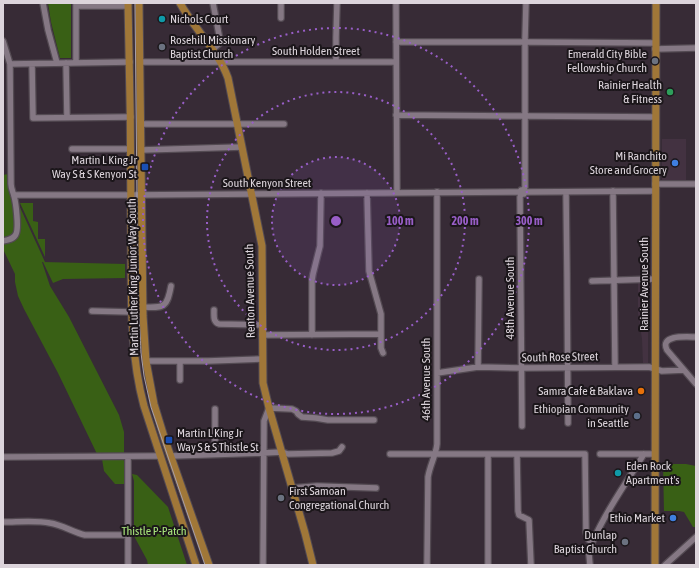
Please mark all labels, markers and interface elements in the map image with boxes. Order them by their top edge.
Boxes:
place label: Nichols Court [170,12,229,26]
marker: Nichols Court [157,14,167,24]
place label: Rosehill Missionary Baptist Church [170,33,256,61]
marker: Rosehill Missionary Baptist Church [157,42,167,52]
street label: South Holden Street [272,44,361,58]
place label: Emerald City Bible Fellowship Church [567,47,647,75]
marker: Emerald City Bible Fellowship Church [650,56,660,66]
place label: Rainier Health & Fitness [598,78,662,106]
marker: Rainier Health & Fitness [665,87,675,97]
place label: Mi Ranchito Store and Grocery [590,149,667,177]
place label: Martin L King Jr Way S & S Kenyon St [52,153,138,181]
marker: Mi Ranchito Store and Grocery [670,158,680,168]
marker: Martin L King Jr Way S & S Kenyon St [140,162,150,172]
street label: South Kenyon Street [223,176,312,190]
street label: Martin Luther King Junior Way South [125,198,141,356]
centre of rings [329,214,343,228]
text: 100 m [386,214,414,228]
text: 200 m [451,214,479,228]
text: 300 m [515,214,543,228]
street label: Rainier Avenue South [637,237,651,331]
street label: Renton Avenue South [242,244,258,338]
street label: 48th Avenue South [503,257,517,339]
street label: 46th Avenue South [419,338,433,420]
street label: South Rose Street [522,349,599,365]
place label: Samra Cafe & Baklava [538,384,633,398]
marker: Samra Cafe & Baklava [636,386,646,396]
place label: Ethiopian Community in Seattle [534,402,629,430]
marker: Ethiopian Community in Seattle [632,411,642,421]
place label: Martin L King Jr Way S & S Thistle St [177,426,259,454]
marker: Martin L King Jr Way S & S Thistle St [164,435,174,445]
place label: Eden Rock Apartment's [626,459,680,487]
marker: Eden Rock Apartment's [613,468,623,478]
place label: First Samoan Congregational Church [289,484,389,512]
marker: First Samoan Congregational Church [276,493,286,503]
place label: Ethio Market [609,511,666,525]
marker: Ethio Market [668,513,678,523]
park label: Thistle P-Patch [121,524,187,538]
place label: Dunlap Baptist Church [554,528,617,556]
marker: Dunlap Baptist Church [620,537,630,547]

